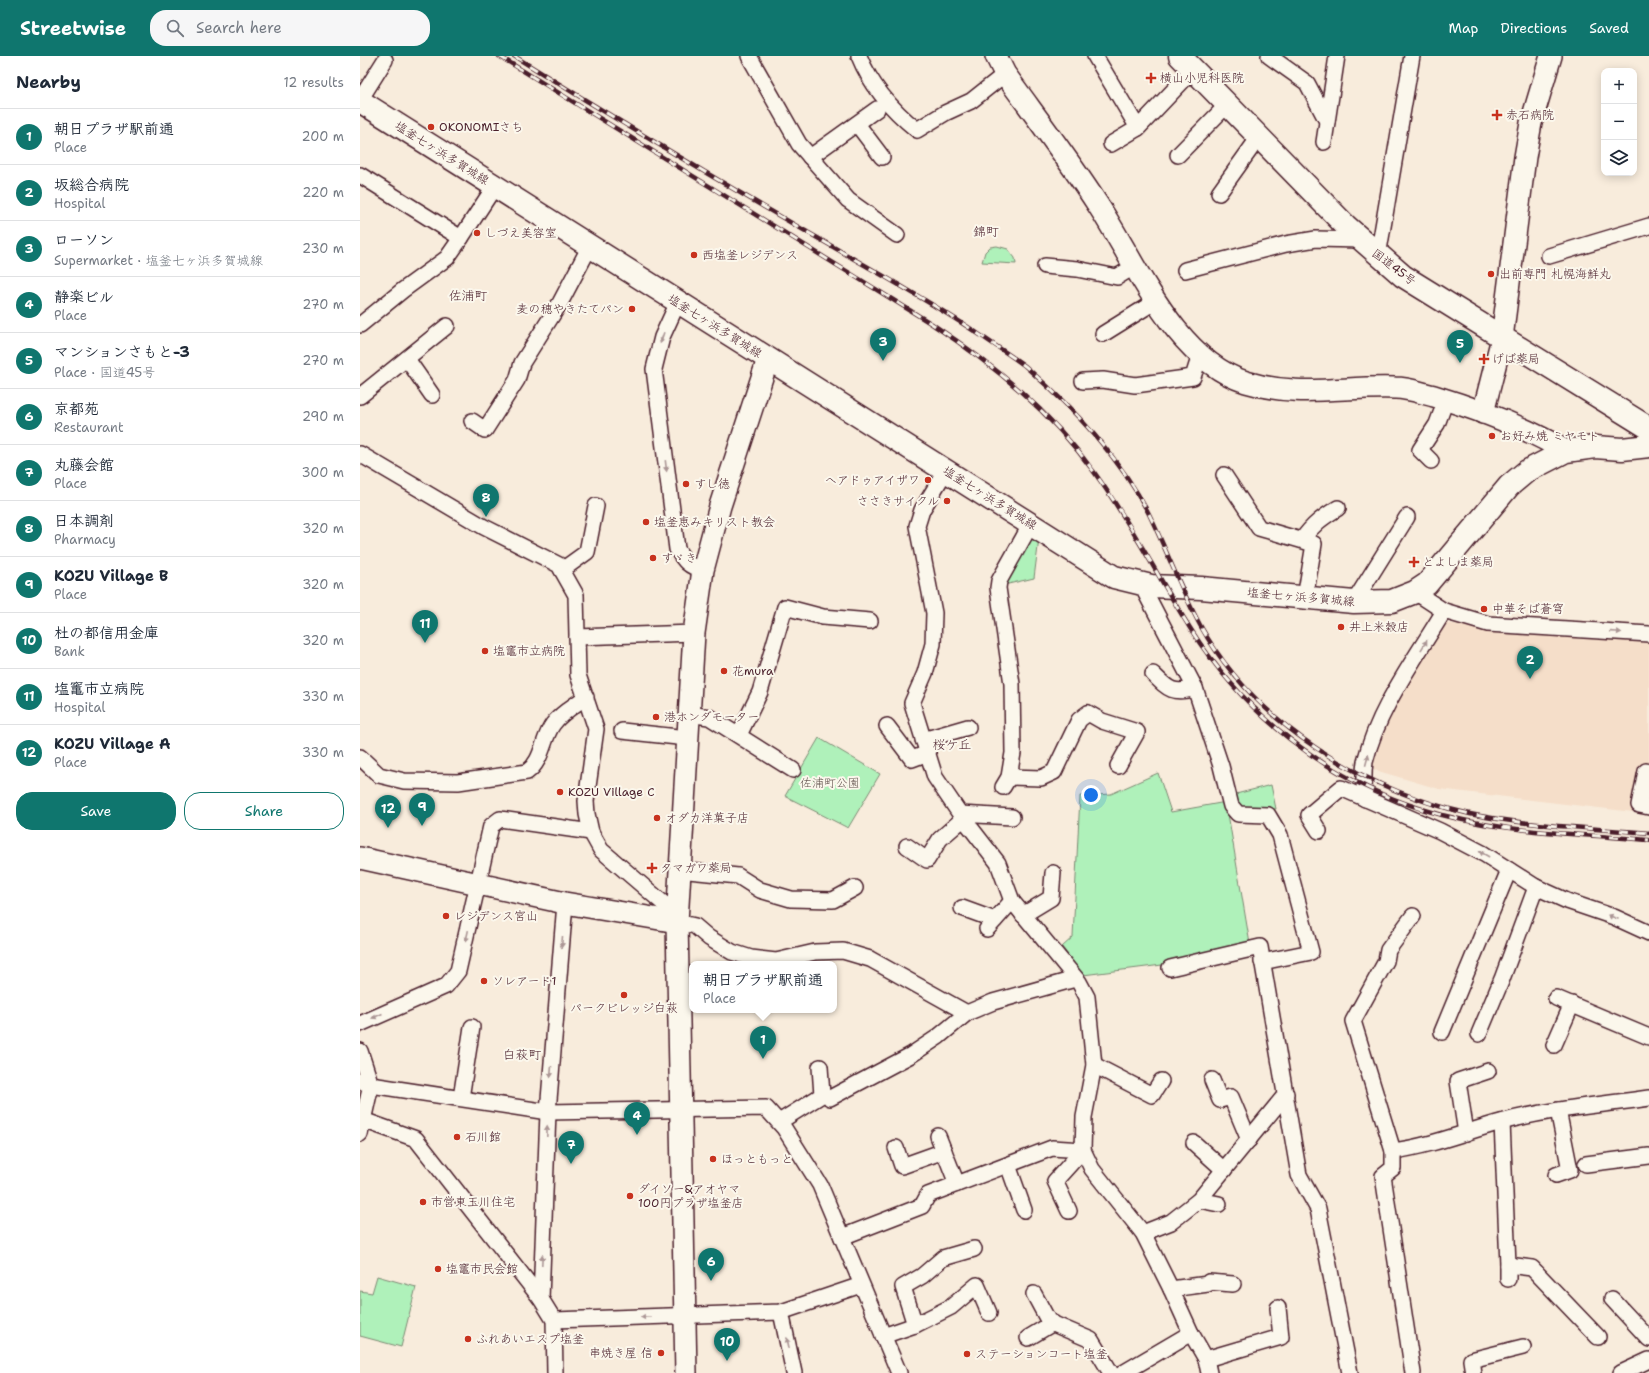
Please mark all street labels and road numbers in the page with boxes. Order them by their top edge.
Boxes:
street label: 塩釜七ヶ浜多賀城線 [392,118,492,188]
street label: 国道45号 [1369,245,1419,289]
street label: 塩釜七ヶ浜多賀城線 [665,291,765,361]
street label: 塩釜七ヶ浜多賀城線 [940,463,1040,533]
street label: 塩釜七ヶ浜多賀城線 [1247,584,1355,610]

